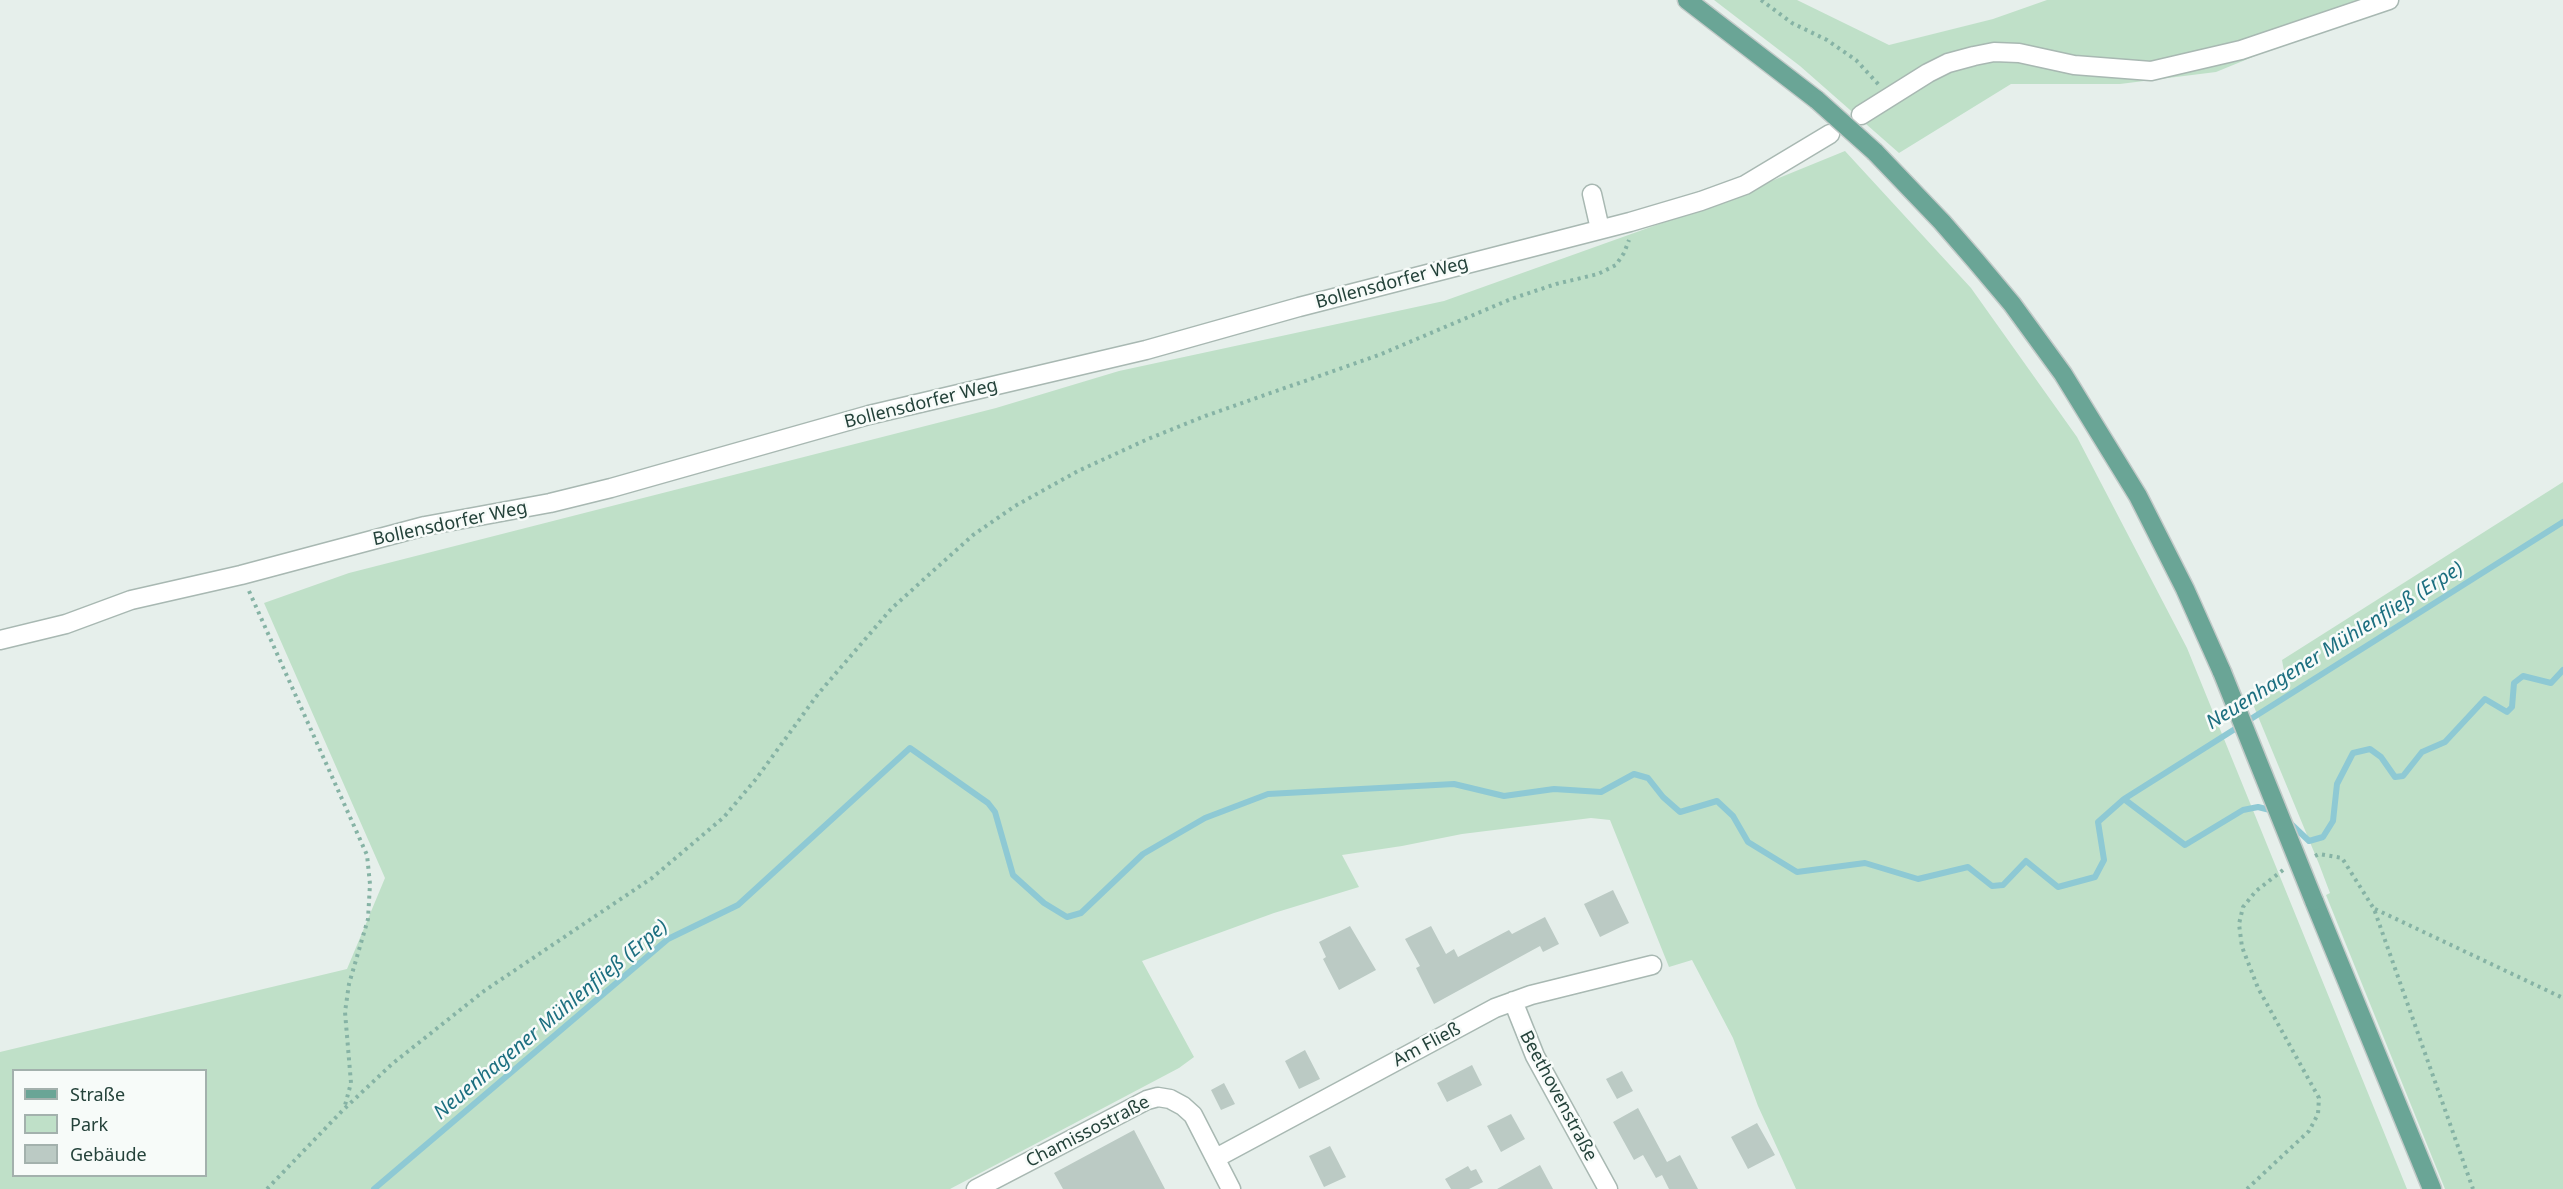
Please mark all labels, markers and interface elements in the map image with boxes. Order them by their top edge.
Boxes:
street label: Bollensdorfer Weg [1313,252,1471,314]
street label: Bollensdorfer Weg [842,375,1000,433]
street label: Bollensdorfer Weg [371,497,529,551]
water label: Neuenhagener Mühlenfließ (Erpe) [2202,557,2468,735]
water label: Neuenhagener Mühlenfließ (Erpe) [429,915,673,1125]
street label: Am Fließ [1390,1018,1464,1072]
street label: Beethovenstraße [1515,1027,1601,1165]
legend [12,1069,207,1177]
text: Straße [70,1082,125,1106]
street label: Chamissostraße [1023,1092,1153,1172]
text: Park [70,1112,108,1136]
text: Gebäude [70,1142,147,1166]

